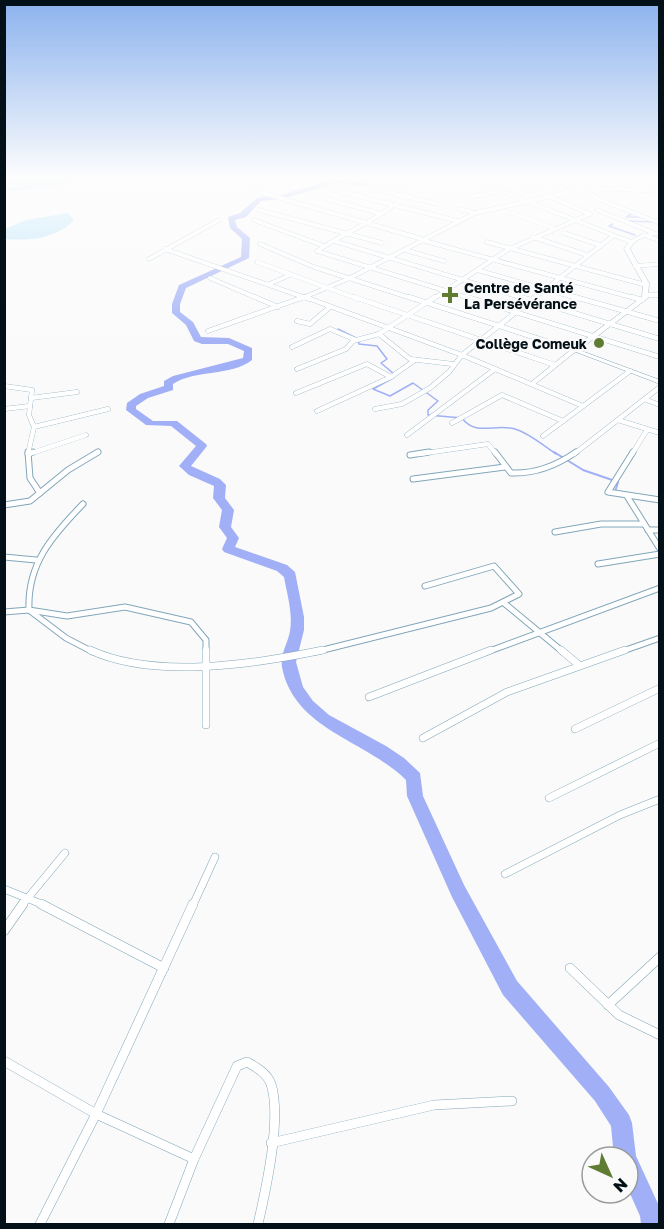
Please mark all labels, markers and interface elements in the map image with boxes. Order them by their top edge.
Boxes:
place label: Centre de Santé La Persévérance [464,279,577,312]
marker: Centre de Santé La Persévérance [441,286,459,304]
place label: Collège Comeuk [475,335,587,352]
marker: Collège Comeuk [592,336,606,350]
north arrow [580,1145,640,1205]
text: N [609,1174,632,1197]

